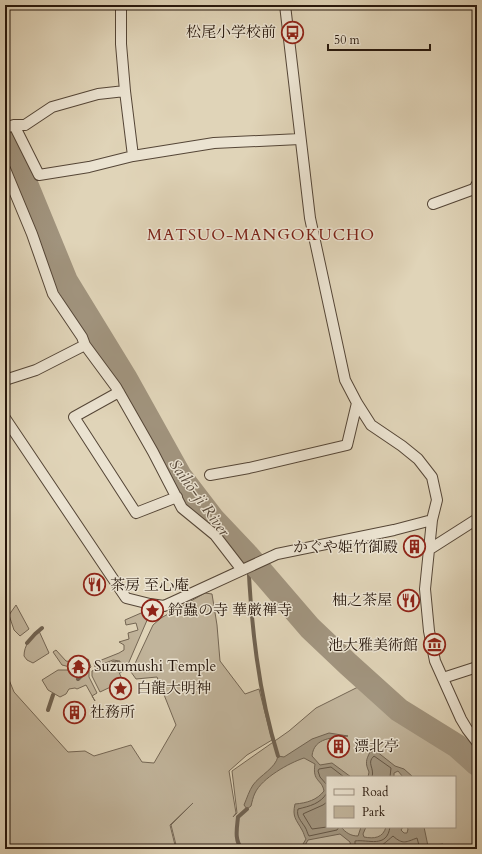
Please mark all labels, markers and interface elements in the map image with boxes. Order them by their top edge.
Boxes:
bus stop icon: 松尾小学校前 [279,19,305,45]
place label: 松尾小学校前 [186,22,276,42]
scale bar [328,26,430,52]
text: 50 m [334,32,361,48]
district label: MATSUO-MANGOKUCHO [147,224,375,246]
water label: Saihō-ji River [164,454,235,541]
building icon: かぐや姫竹御殿 [401,534,427,560]
place label: かぐや姫竹御殿 [293,537,398,557]
restaurant icon: 茶房 至心庵 [81,572,107,598]
place label: 茶房 至心庵 [110,575,189,595]
restaurant icon: 柚之茶屋 [395,587,421,613]
place label: 柚之茶屋 [332,590,392,610]
place icon: 鈴蟲の寺 華厳禅寺 [139,597,165,623]
place label: 鈴蟲の寺 華厳禅寺 [168,600,292,620]
museum icon: 池大雅美術館 [421,632,447,658]
place label: 池大雅美術館 [328,635,418,655]
temple icon: Suzumushi Temple [66,653,92,679]
place label: Suzumushi Temple [94,656,216,676]
place icon: 白龍大明神 [108,675,134,701]
place label: 白龍大明神 [136,678,211,698]
building icon: 社務所 [61,699,87,725]
place label: 社務所 [90,702,135,722]
building icon: 漂北亭 [325,733,351,759]
place label: 漂北亭 [354,736,399,756]
legend [326,776,456,828]
text: Road [362,784,389,800]
text: Park [362,804,386,820]

